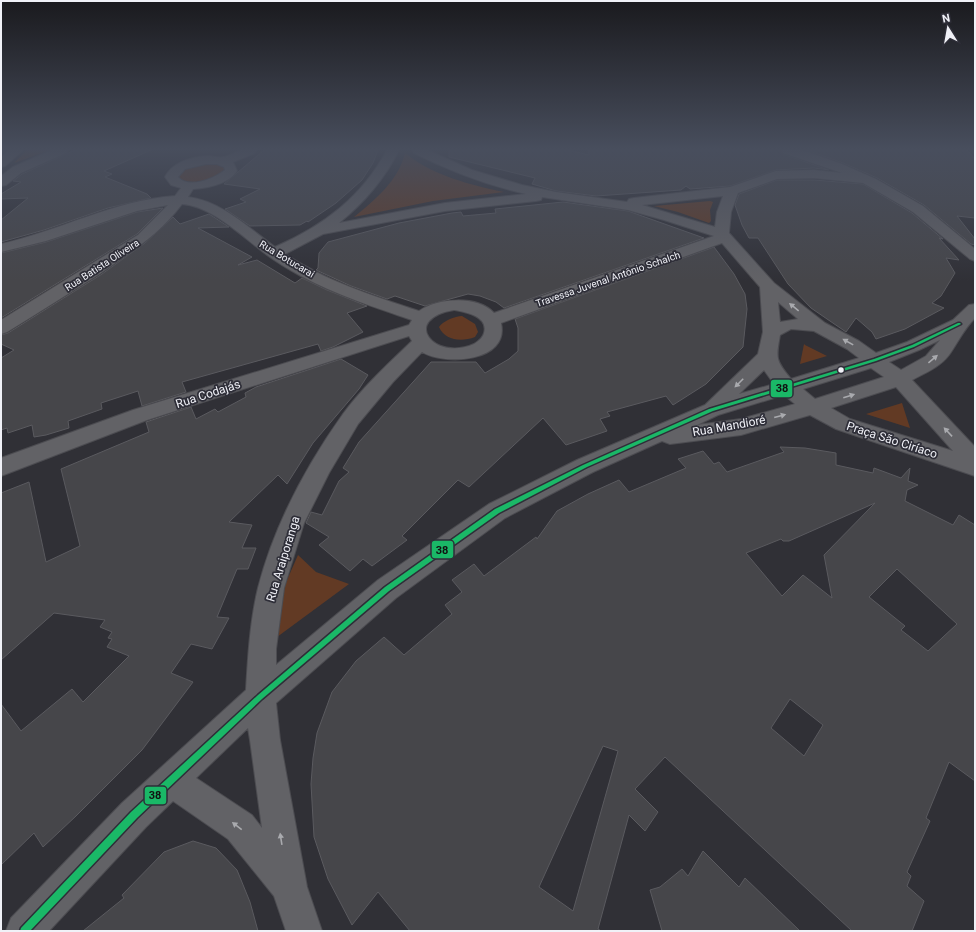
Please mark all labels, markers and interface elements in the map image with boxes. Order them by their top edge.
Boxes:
north arrow [928,8,968,48]
text: N [941,12,951,26]
street label: Rua Batista Oliveira [63,237,141,293]
street label: Rua Botucarai [258,238,316,280]
street label: Travessa Juvenal Antônio Schalch [534,249,682,309]
one-way arrow [788,302,799,311]
one-way arrow [842,339,854,346]
one-way arrow [928,354,939,363]
unlabelled marker [836,365,846,375]
street label: Rua Codajás [174,377,242,411]
one-way arrow [734,378,744,388]
line badge: 38 [770,379,793,398]
text: 38 [776,382,788,395]
one-way arrow [844,393,856,399]
street label: Rua Mandioré [691,413,767,439]
one-way arrow [773,413,786,419]
street label: Praça São Ciríaco [845,419,939,461]
one-way arrow [944,427,953,437]
street label: Rua Araiporanga [263,515,303,603]
line badge: 38 [431,540,454,559]
text: 38 [436,544,448,557]
line badge: 38 [144,786,167,805]
text: 38 [149,789,161,802]
one-way arrow [231,821,242,830]
one-way arrow [278,833,284,845]

